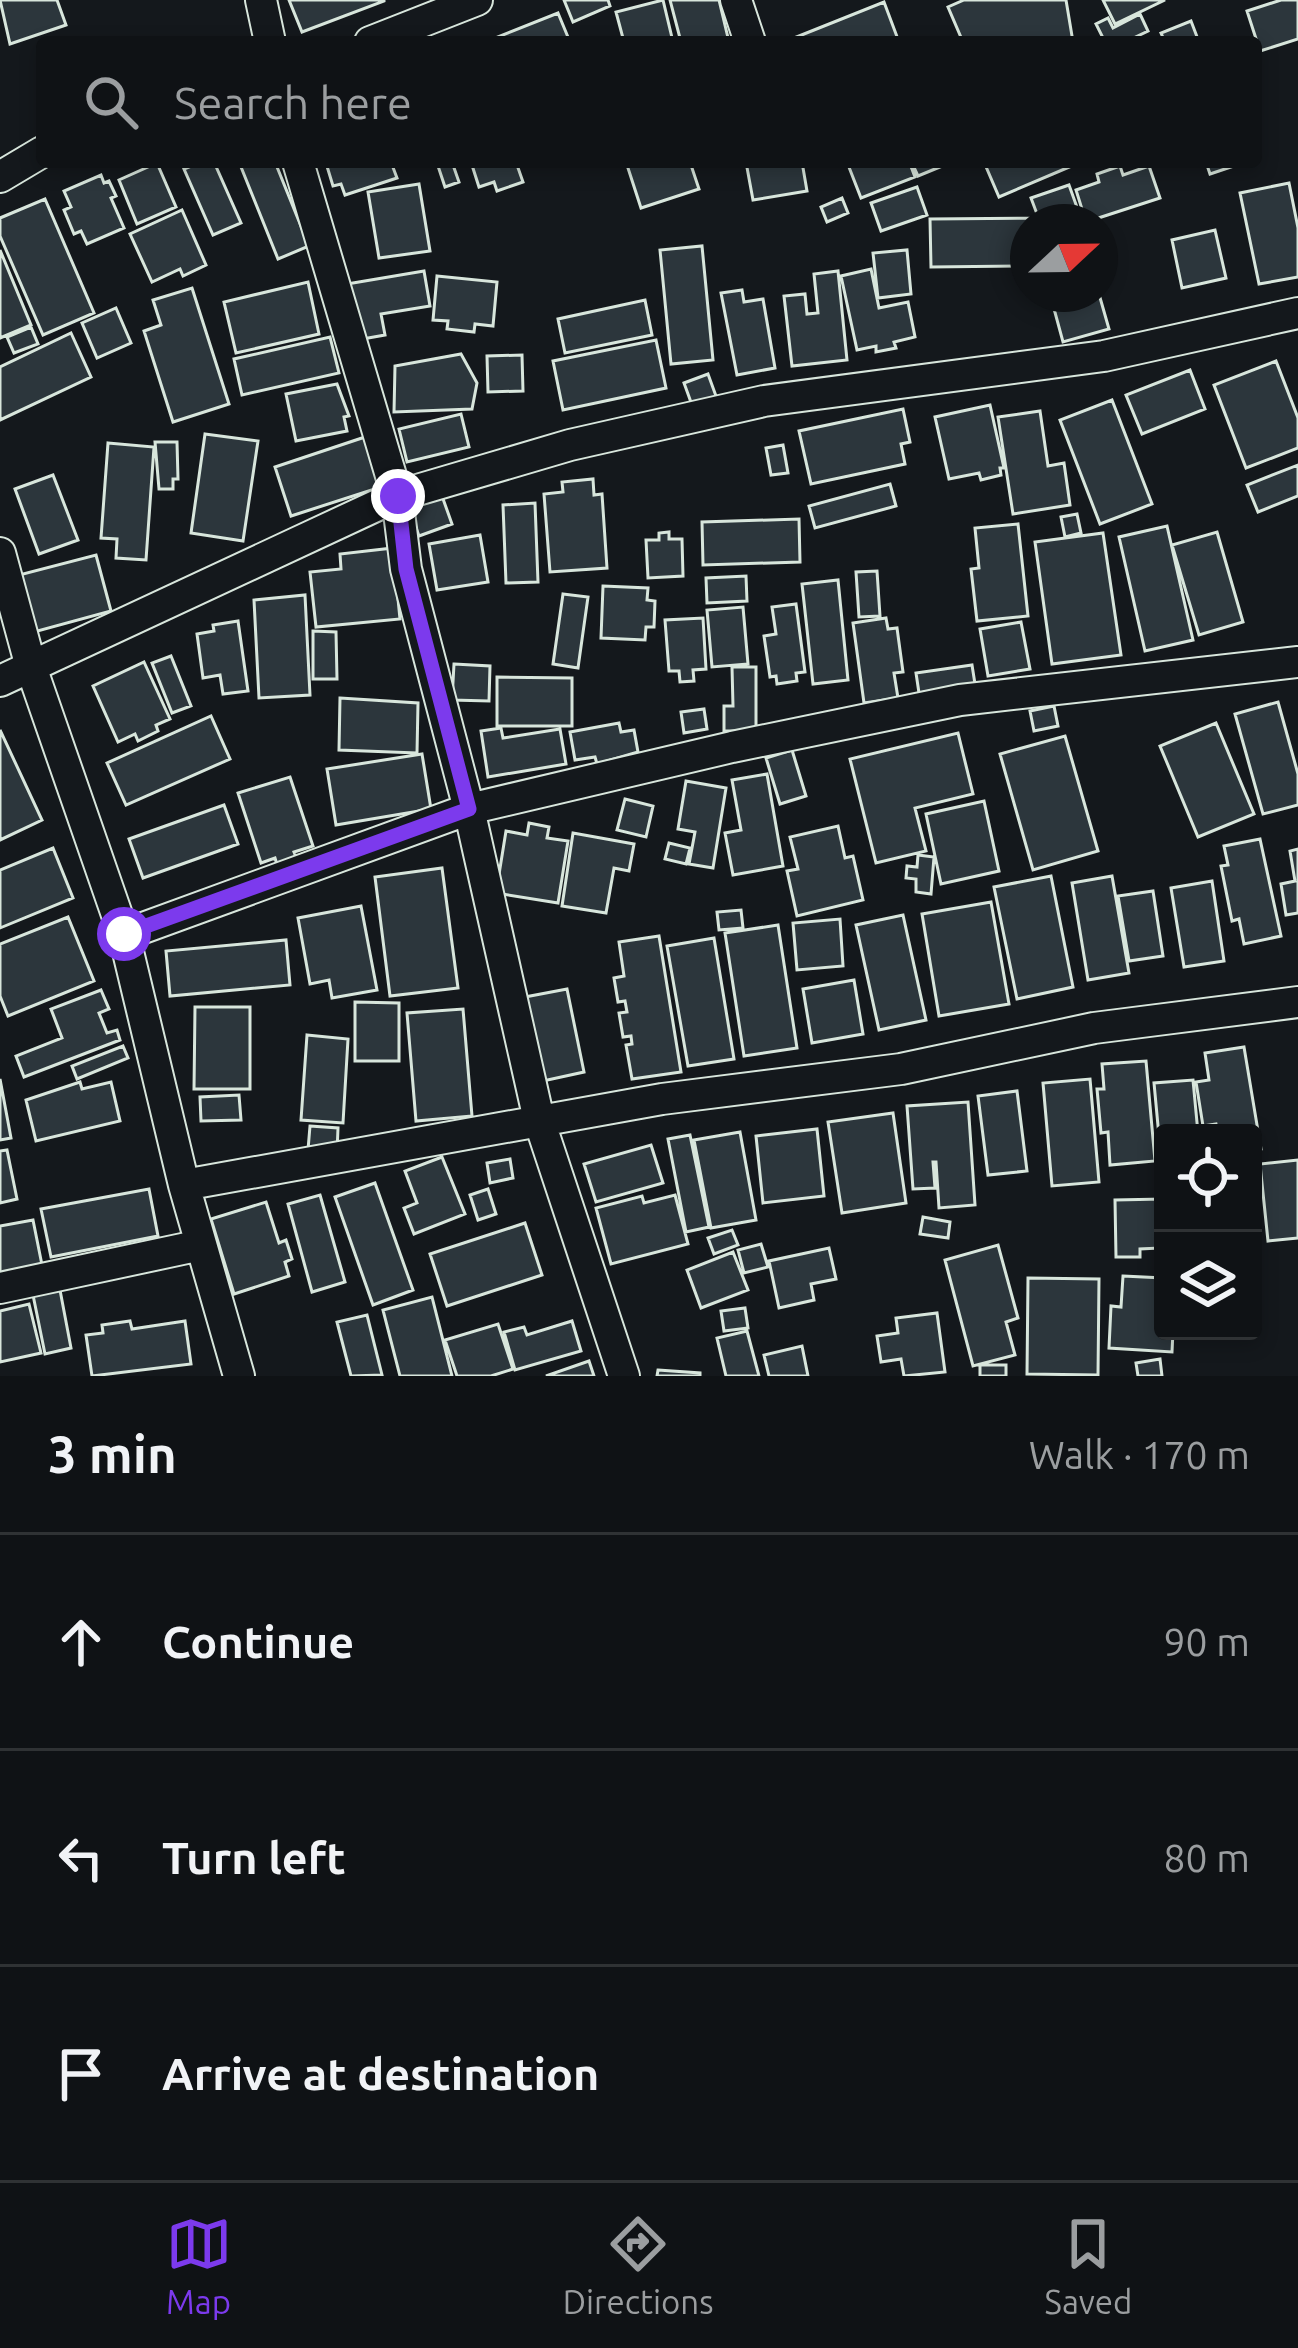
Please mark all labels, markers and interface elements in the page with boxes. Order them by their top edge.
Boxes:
search box [36,36,1262,168]
icon: search [78,69,144,135]
text: Search here [174,77,412,128]
north arrow [1010,204,1118,312]
route end [371,469,425,523]
route start [97,907,151,961]
map controls [1154,1124,1262,1340]
button: locate [1154,1124,1262,1232]
button: layers [1154,1232,1262,1340]
text: 3 min [48,1425,177,1483]
text: Walk · 170 m [1029,1433,1250,1476]
icon: ahead [48,1609,114,1675]
text: Continue [162,1616,354,1667]
text: 90 m [1163,1620,1250,1663]
icon: left [48,1825,114,1891]
text: Turn left [162,1832,346,1883]
text: 80 m [1163,1836,1250,1879]
icon: arrive [48,2041,114,2107]
text: Arrive at destination [162,2048,599,2099]
tab: Map [166,2211,232,2320]
tab: Directions [563,2211,713,2320]
tab: Saved [1045,2211,1132,2320]

